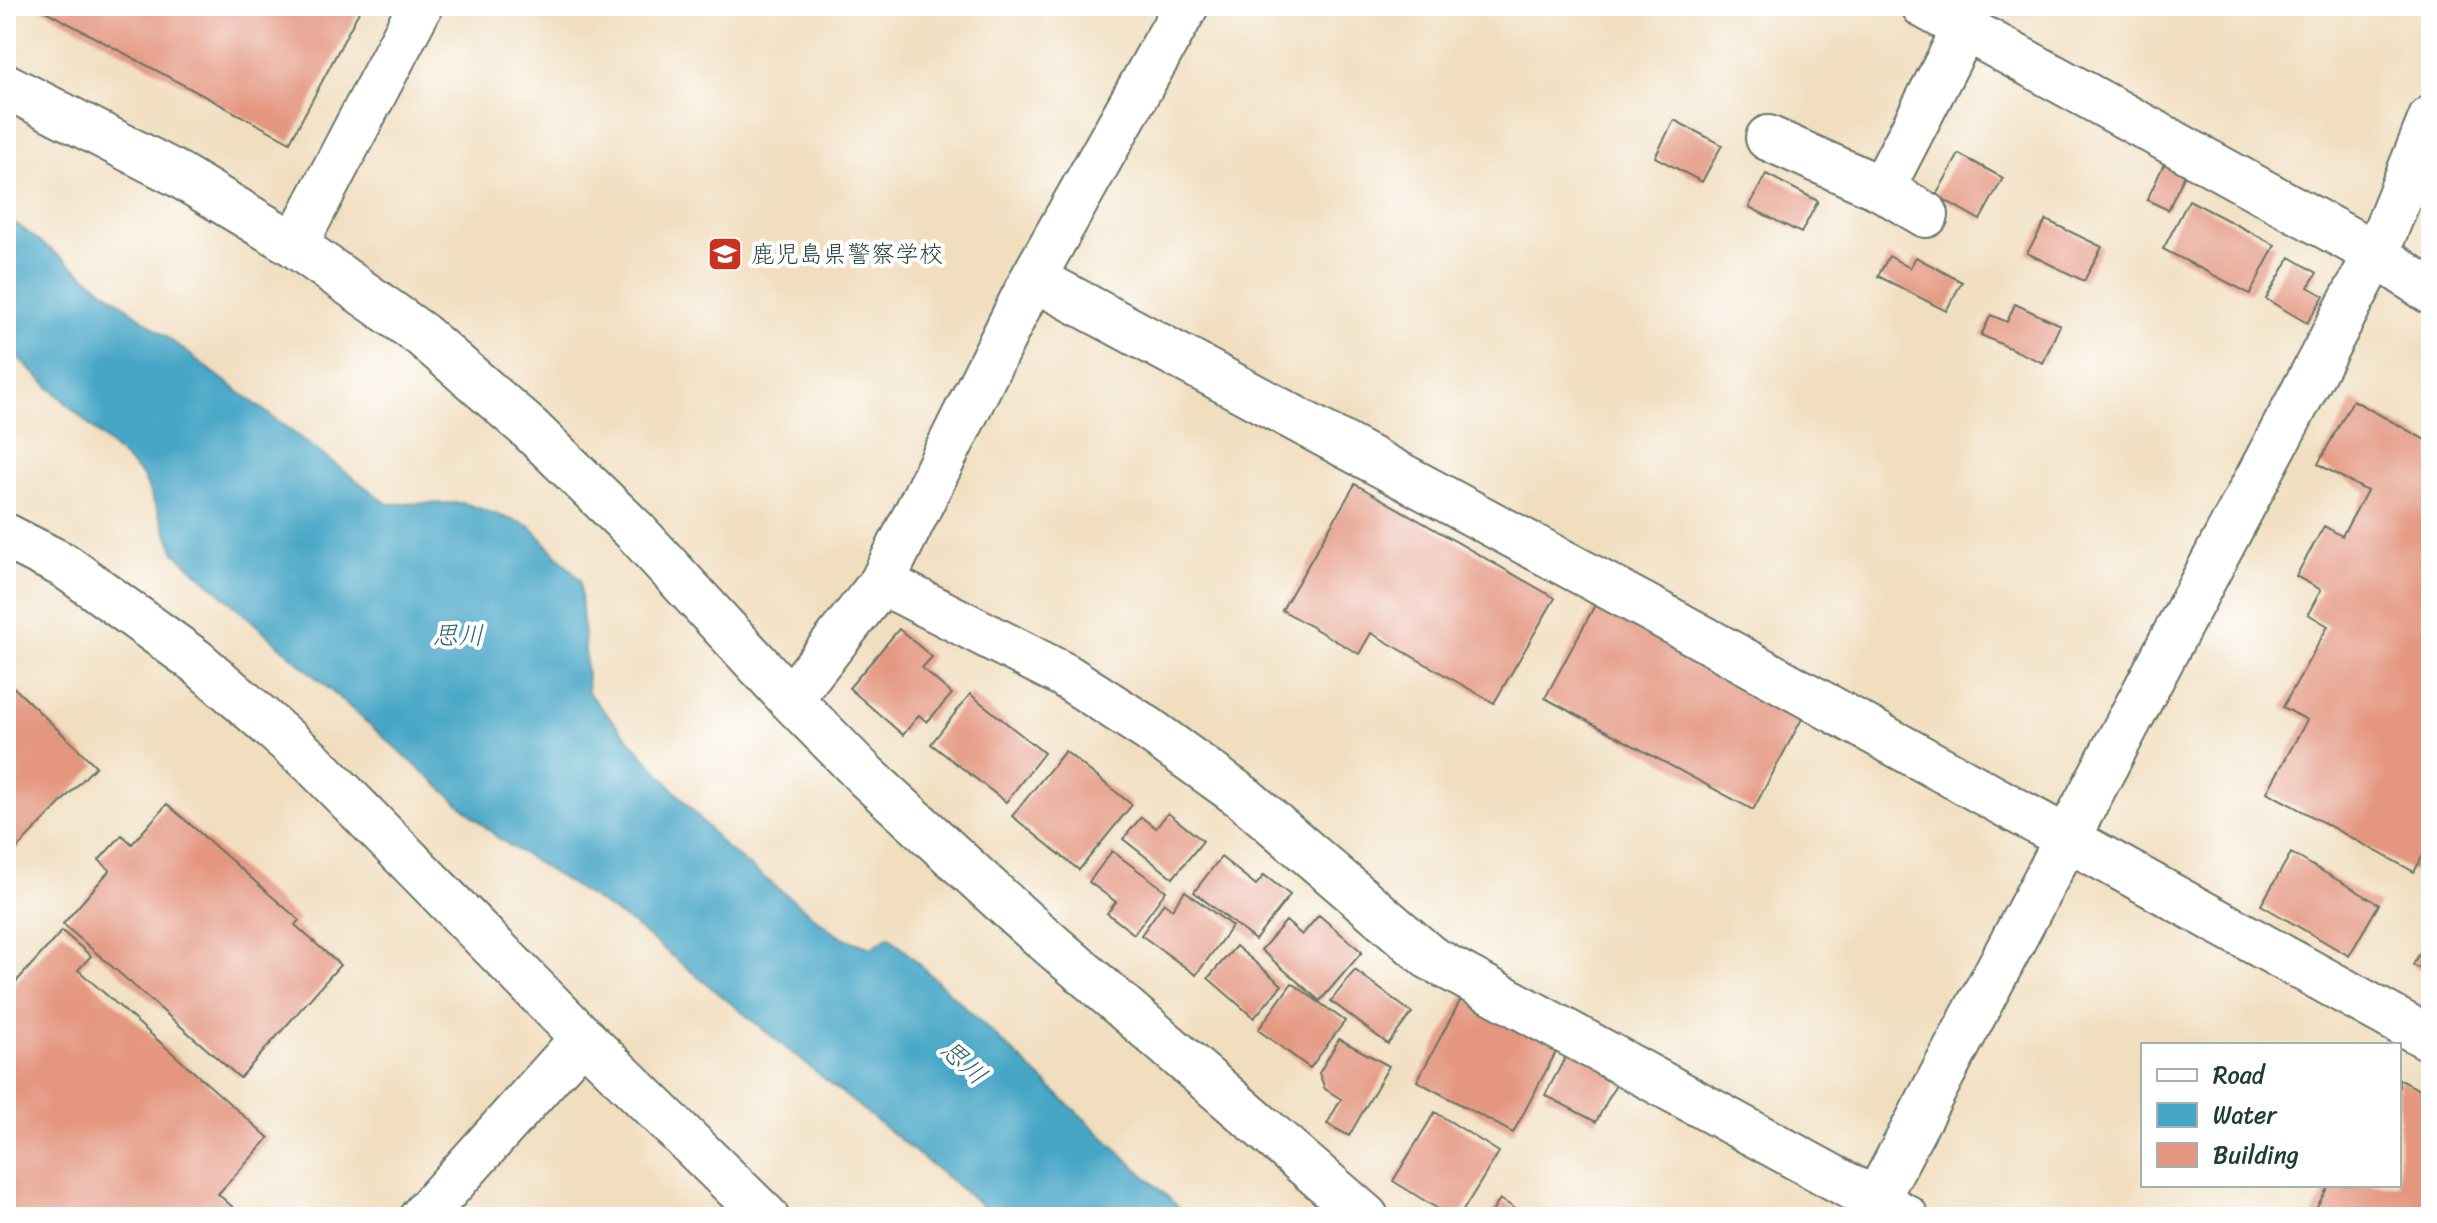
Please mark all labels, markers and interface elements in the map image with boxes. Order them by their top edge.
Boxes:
place label: 鹿児島県警察学校 [751,233,943,275]
school or university icon: 鹿児島県警察学校 [706,235,744,273]
water label: 思川 [432,612,484,658]
water label: 思川 [929,1028,999,1096]
legend [2141,1043,2401,1187]
text: Road [2213,1054,2267,1096]
text: Water [2213,1094,2278,1136]
text: Building [2213,1134,2299,1176]

